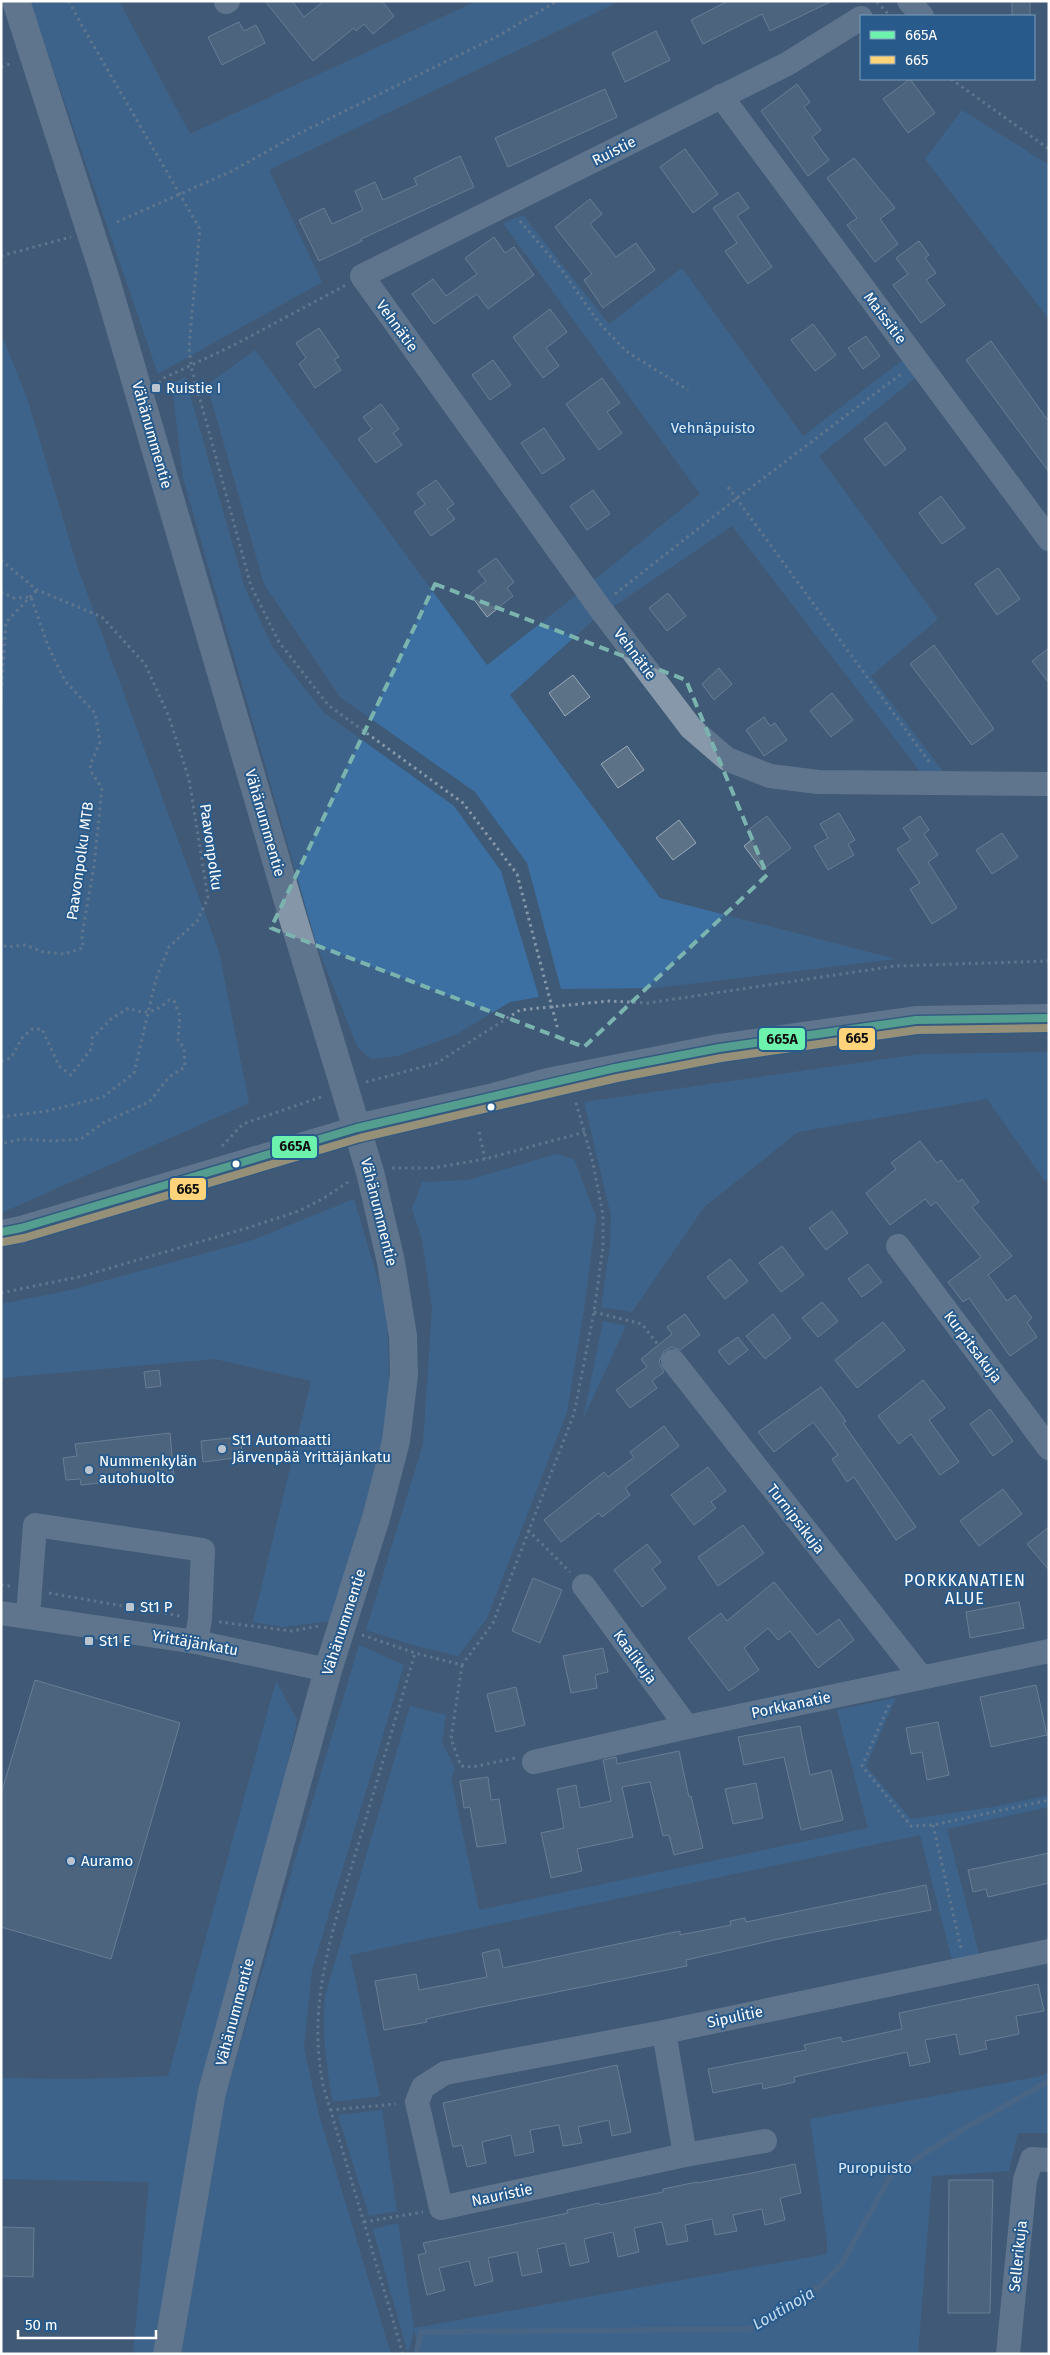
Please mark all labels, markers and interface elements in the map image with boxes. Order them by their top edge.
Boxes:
legend [860,15,1035,80]
text: 665A [905,26,937,44]
text: 665 [905,51,928,69]
street label: Ruistie [589,132,639,170]
street label: Maissitie [860,289,910,347]
street label: Vehnätie [372,297,422,355]
street label: Vähänummentie [128,379,176,491]
place label: Ruistie I [166,379,221,397]
marker: Ruistie I [150,382,162,394]
park label: Vehnäpuisto [671,419,755,437]
street label: Vehnätie [610,625,660,683]
street label: Vähänummentie [241,767,289,879]
street label: Paavonpolku MTB [63,801,97,921]
street label: Paavonpolku [196,803,226,891]
line badge: 665A [758,1027,806,1051]
line badge: 665 [838,1027,876,1051]
text: 665 [845,1030,869,1047]
text: 665A [766,1031,798,1048]
unlabelled marker [486,1102,496,1112]
line badge: 665A [271,1135,318,1159]
text: 665A [279,1138,311,1155]
street label: Vähänummentie [357,1156,401,1268]
unlabelled marker [231,1159,241,1169]
line badge: 665 [169,1177,207,1201]
text: 665 [176,1181,200,1198]
street label: Kurpitsakuja [940,1307,1006,1387]
place label: St1 Automaatti Järvenpää Yrittäjänkatu [232,1431,391,1466]
marker: St1 Automaatti Järvenpää Yrittäjänkatu [216,1443,228,1455]
place label: Nummenkylän autohuolto [99,1452,197,1487]
marker: Nummenkylän autohuolto [83,1464,95,1476]
street label: Turnipsikuja [763,1481,829,1557]
street label: Vähänummentie [318,1566,370,1678]
district label: PORKKANATIEN ALUE [904,1571,1026,1608]
place label: St1 P [140,1598,173,1616]
marker: St1 P [124,1601,136,1613]
street label: Yrittäjänkatu [151,1627,239,1659]
street label: Kaalikuja [609,1627,661,1687]
place label: St1 E [99,1632,131,1650]
marker: St1 E [83,1635,95,1647]
street label: Porkkanatie [750,1688,832,1722]
place label: Auramo [81,1852,133,1870]
marker: Auramo [65,1855,77,1867]
street label: Vähänummentie [212,1956,258,2068]
street label: Sipulitie [705,2002,765,2032]
park label: Puropuisto [838,2159,912,2177]
street label: Nauristie [470,2180,534,2210]
street label: Sellerikuja [1005,2219,1031,2293]
water label: Loutinoja [749,2283,818,2334]
scale bar [18,2308,155,2340]
text: 50 m [25,2316,58,2334]

